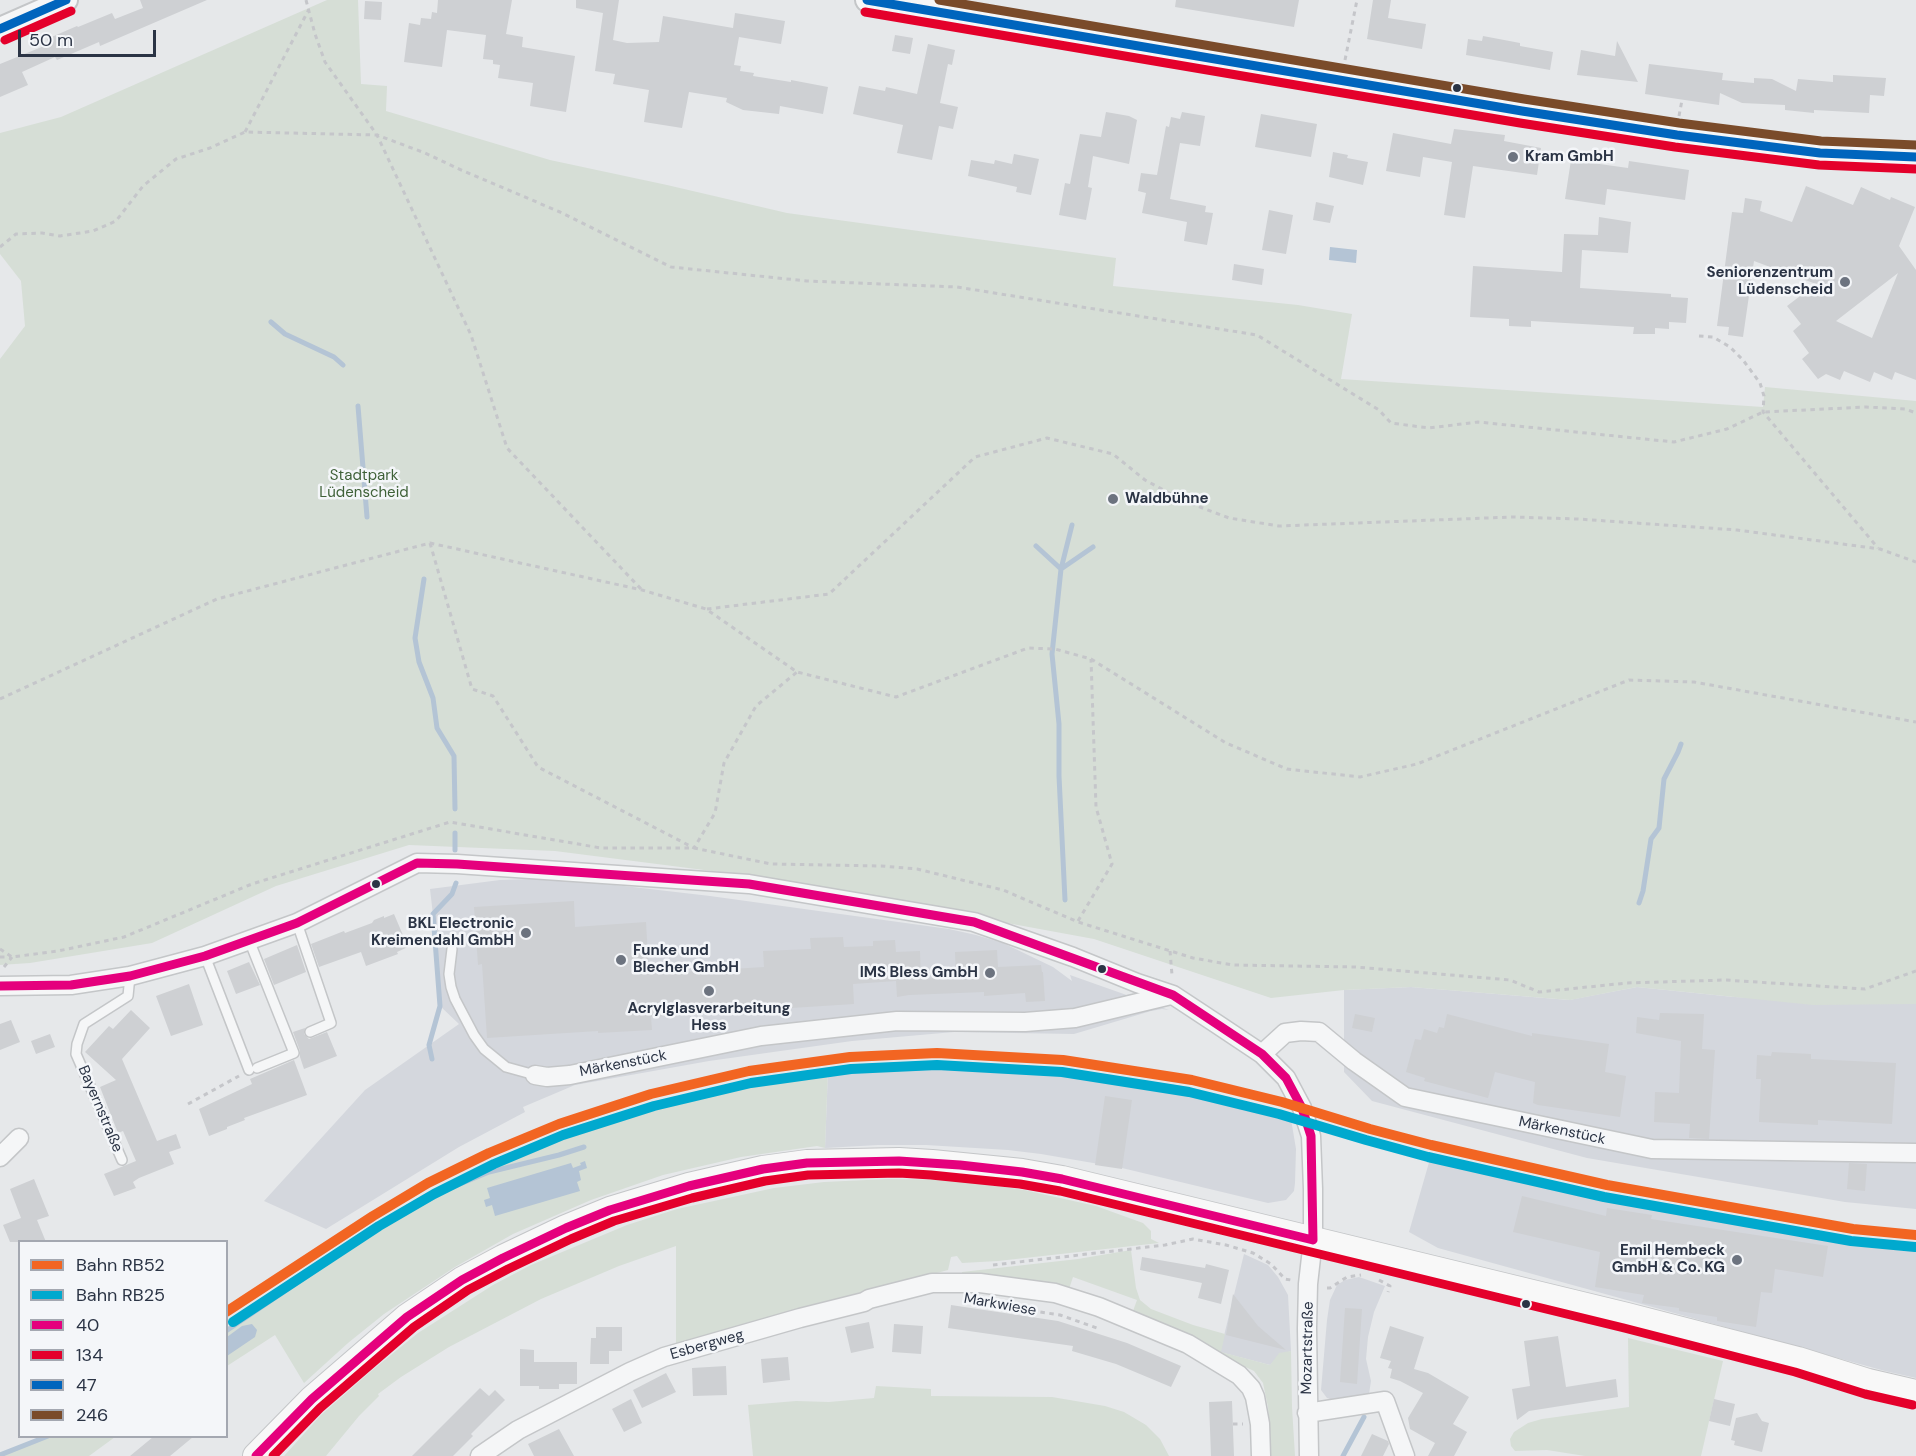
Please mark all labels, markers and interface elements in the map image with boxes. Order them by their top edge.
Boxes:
scale bar [21,18,159,56]
text: 50 m [29,28,73,52]
unlabelled marker [1451,82,1463,94]
place label: Kram GmbH [1525,148,1614,166]
marker: Kram GmbH [1506,150,1520,164]
place label: Seniorenzentrum Lüdenscheid [1706,264,1833,299]
marker: Seniorenzentrum Lüdenscheid [1838,275,1852,289]
park label: Stadtpark Lüdenscheid [319,467,409,502]
place label: Waldbühne [1125,490,1209,508]
marker: Waldbühne [1106,492,1120,506]
unlabelled marker [370,878,382,890]
place label: BKL Electronic Kreimendahl GmbH [371,915,514,950]
marker: BKL Electronic Kreimendahl GmbH [519,926,533,940]
place label: Funke und Blecher GmbH [633,942,739,977]
marker: Funke und Blecher GmbH [614,953,628,967]
unlabelled marker [1096,963,1108,975]
place label: IMS Bless GmbH [860,964,978,982]
marker: IMS Bless GmbH [983,966,997,980]
marker: Acrylglasverarbeitung Hess [702,984,716,998]
place label: Acrylglasverarbeitung Hess [627,1000,791,1035]
street label: Märkenstück [578,1047,668,1081]
street label: Bayernstraße [74,1063,126,1155]
street label: Märkenstück [1517,1113,1607,1149]
legend [18,1240,228,1438]
place label: Emil Hembeck GmbH & Co. KG [1612,1242,1725,1277]
text: Bahn RB52 [76,1253,165,1277]
marker: Emil Hembeck GmbH & Co. KG [1730,1253,1744,1267]
text: Bahn RB25 [76,1283,165,1307]
street label: Markwiese [962,1290,1038,1320]
unlabelled marker [1520,1298,1532,1310]
street label: Mozartstraße [1298,1301,1318,1395]
text: 40 [76,1313,99,1337]
street label: Esbergweg [668,1326,746,1364]
text: 134 [76,1343,103,1367]
text: 47 [76,1373,97,1397]
text: 246 [76,1403,108,1427]

